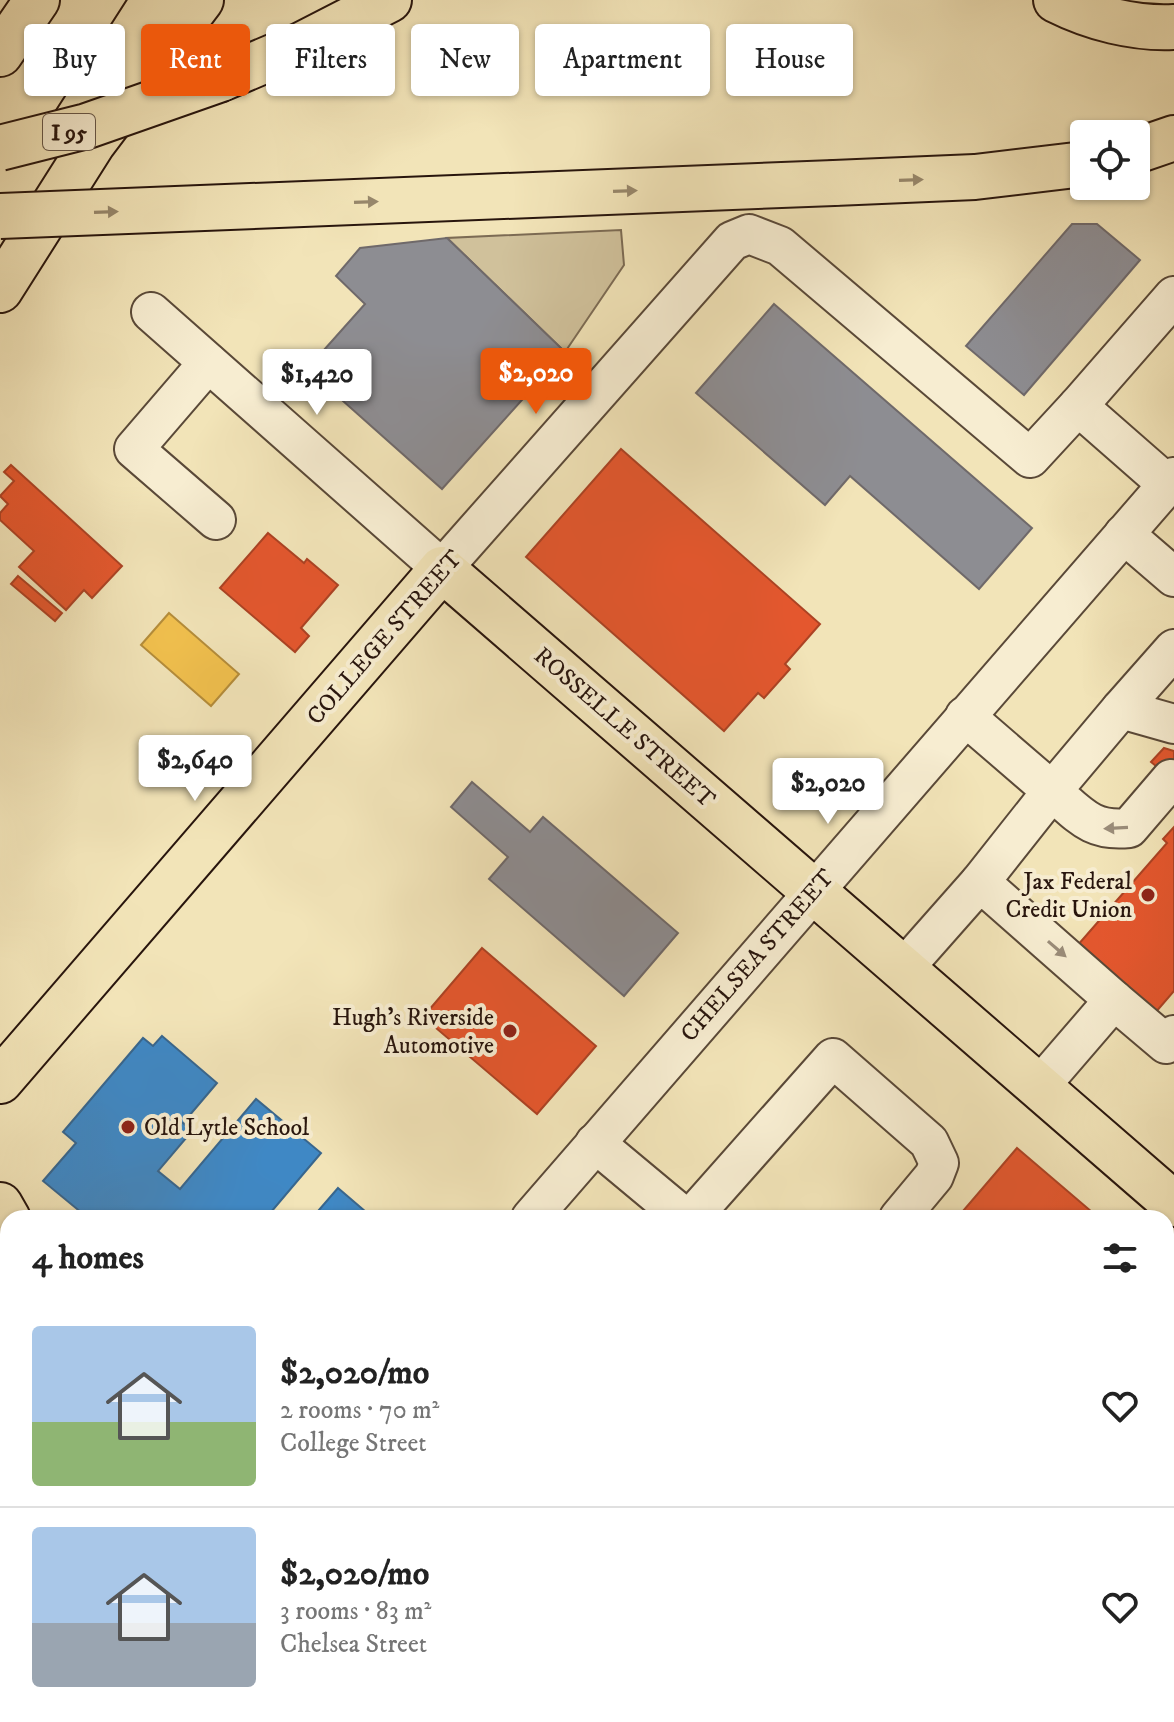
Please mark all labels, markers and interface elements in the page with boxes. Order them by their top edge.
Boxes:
chip: Buy [24,24,125,96]
chip: Rent [141,24,250,96]
chip: Filters [266,24,395,96]
chip: New [411,24,519,96]
chip: Apartment [535,24,710,96]
chip: House [726,24,853,96]
road number: I 95 [43,114,95,150]
map controls [1070,120,1150,200]
button: locate [1070,120,1150,200]
one-way arrow [899,173,924,186]
one-way arrow [613,185,639,198]
one-way arrow [354,195,379,208]
one-way arrow [94,206,119,219]
pin: $2,020 [471,348,601,416]
pin: $1,420 [252,349,382,417]
text: $2,020 [499,357,574,390]
text: $1,420 [281,358,353,391]
street label: COLLEGE STREET [301,544,469,731]
street label: ROSSELLE STREET [527,641,721,815]
pin: $2,640 [130,735,260,803]
text: $2,640 [157,744,233,777]
pin: $2,020 [763,758,893,826]
text: $2,020 [791,767,866,800]
one-way arrow [1104,822,1129,835]
street label: CHELSEA STREET [674,863,841,1048]
place label: Jax Federal Credit Union [1005,867,1133,925]
marker: Jax Federal Credit Union [1139,886,1157,904]
one-way arrow [1048,940,1067,958]
place label: Hugh's Riverside Automotive [332,1003,494,1061]
marker: Hugh's Riverside Automotive [501,1022,519,1040]
place label: Old Lytle School [144,1113,310,1143]
marker: Old Lytle School [119,1118,137,1136]
icon: filters [1098,1236,1142,1280]
text: 4 homes [32,1237,144,1279]
text: $2,020/mo [280,1352,429,1394]
icon: home [96,1358,192,1454]
icon: heart [1098,1384,1142,1428]
text: 2 rooms · 70 m² [280,1394,439,1427]
text: College Street [280,1427,427,1460]
text: $2,020/mo [280,1553,429,1595]
icon: home [96,1559,192,1655]
icon: heart [1098,1585,1142,1629]
text: 3 rooms · 83 m² [280,1595,431,1628]
text: Chelsea Street [280,1628,427,1661]

